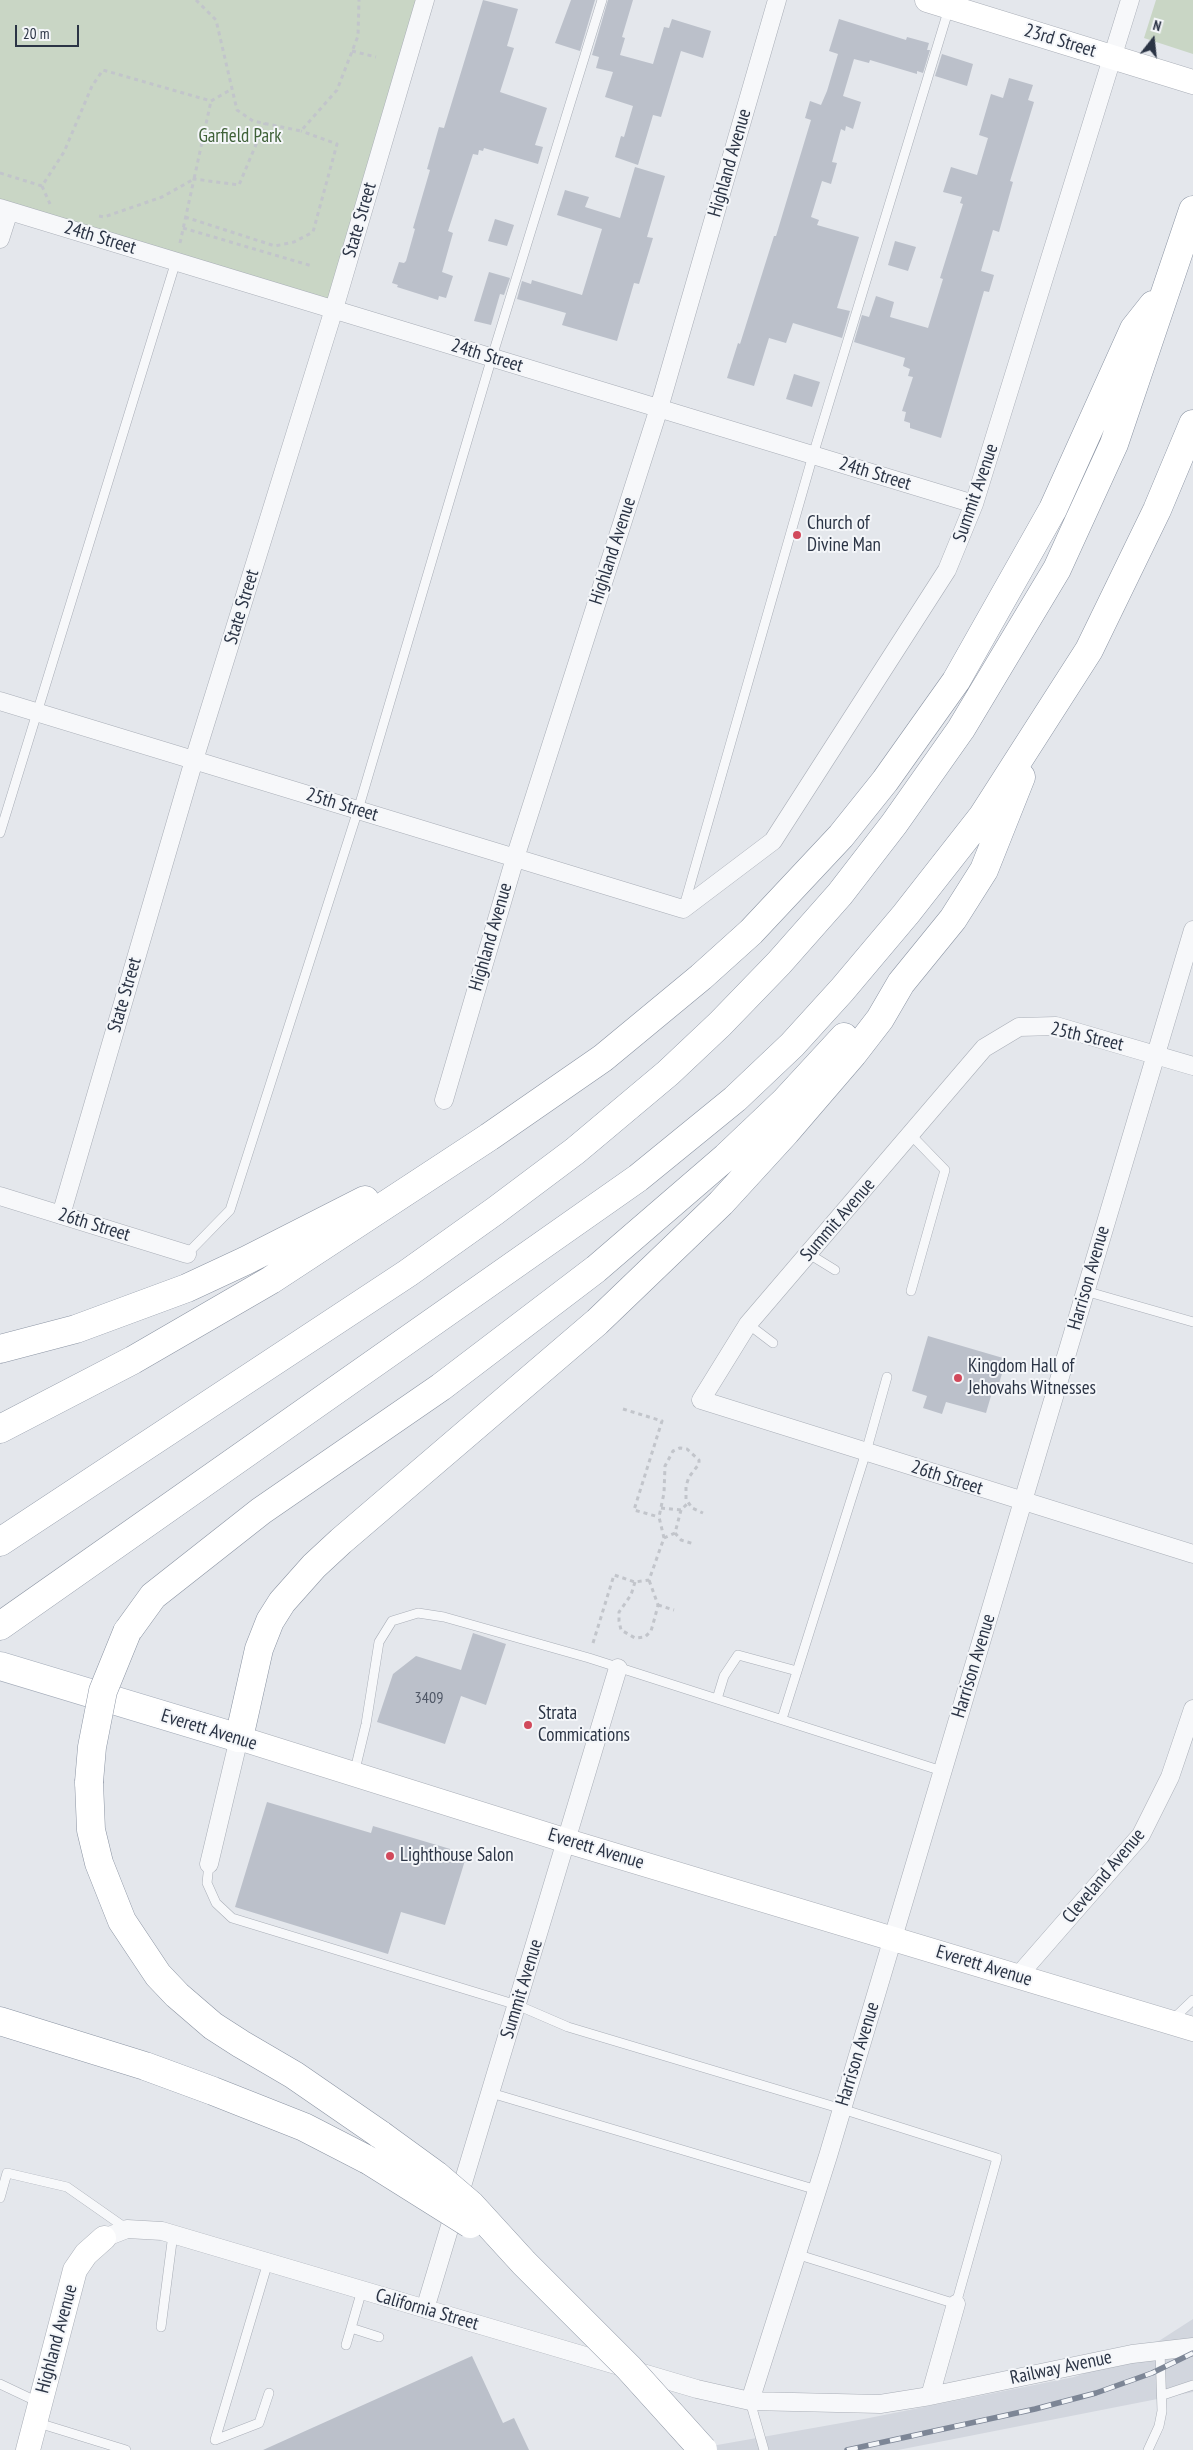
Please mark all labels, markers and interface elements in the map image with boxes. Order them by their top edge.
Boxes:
scale bar [18,15,81,47]
north arrow [1128,15,1178,65]
text: N [1151,16,1163,35]
street label: 23rd Street [1021,19,1099,63]
text: 20 m [23,24,49,43]
street label: Highland Avenue [704,106,756,220]
park label: Garfield Park [198,126,282,148]
street label: State Street [338,180,382,260]
street label: 24th Street [61,216,139,260]
street label: 24th Street [448,334,526,378]
street label: Summit Avenue [949,441,1003,545]
street label: 24th Street [836,452,914,496]
street label: Highland Avenue [585,494,641,608]
place label: Church of Divine Man [807,513,881,557]
marker: Church of Divine Man [791,529,803,541]
street label: State Street [220,567,264,647]
street label: 25th Street [303,783,381,827]
street label: Highland Avenue [465,880,517,994]
street label: State Street [103,955,147,1035]
street label: 25th Street [1048,1018,1126,1056]
street label: Summit Avenue [796,1174,880,1266]
street label: 26th Street [55,1203,133,1247]
street label: Harrison Avenue [1063,1223,1115,1333]
place label: Kingdom Hall of Jehovahs Witnesses [968,1356,1096,1400]
marker: Kingdom Hall of Jehovahs Witnesses [952,1372,964,1384]
street label: 26th Street [908,1456,986,1500]
street label: Harrison Avenue [947,1611,1001,1721]
house number: 3409 [415,1688,443,1708]
place label: Strata Commications [538,1703,630,1747]
street label: Everett Avenue [158,1705,260,1755]
marker: Strata Commications [522,1719,534,1731]
street label: Everett Avenue [545,1824,647,1874]
street label: Cleveland Avenue [1058,1824,1150,1928]
place label: Lighthouse Salon [400,1845,514,1867]
marker: Lighthouse Salon [384,1850,396,1862]
street label: Summit Avenue [496,1937,548,2041]
street label: Everett Avenue [933,1941,1035,1991]
street label: Harrison Avenue [831,1999,885,2109]
street label: Highland Avenue [32,2282,82,2396]
street label: California Street [373,2284,481,2336]
street label: Railway Avenue [1008,2346,1114,2390]

